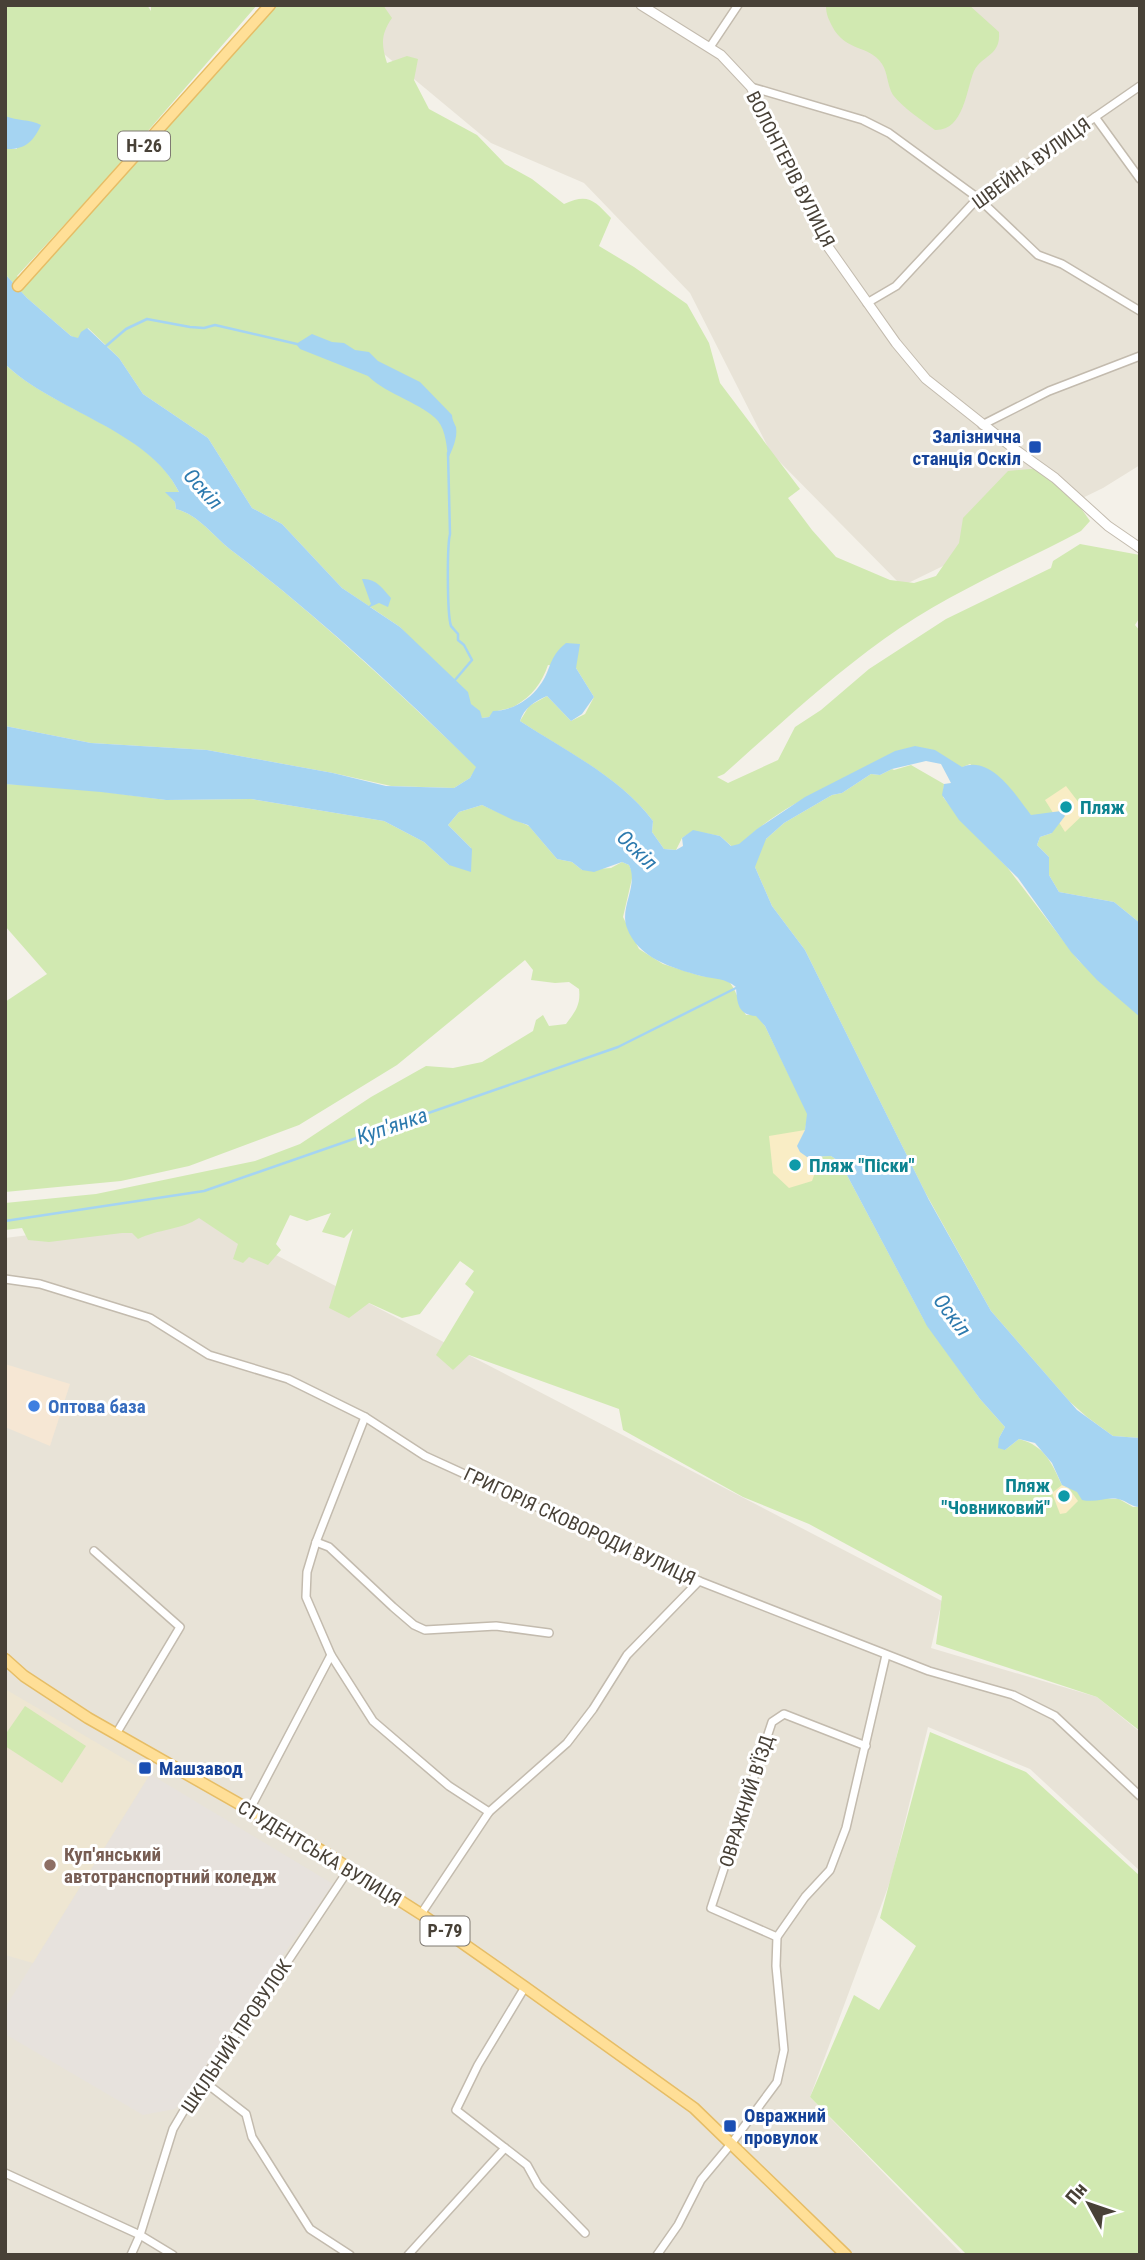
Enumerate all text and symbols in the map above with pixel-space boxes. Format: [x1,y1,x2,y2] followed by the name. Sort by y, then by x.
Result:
[741,87,840,251] street label: ВОЛОНТЕРІВ ВУЛИЦЯ
[968,113,1095,214] street label: ШВЕЙНА ВУЛИЦЯ
[118,132,170,160] road number: Н-26
[912,425,1021,470] place label: Залізнична станція Оскіл
[1027,439,1043,455] marker: Залізнична станція Оскіл
[179,464,227,514] water label: Оскіл
[1080,796,1125,819] place label: Пляж
[1058,799,1074,815] marker: Пляж
[612,825,662,875] water label: Оскіл
[354,1103,430,1149] water label: Куп'янка
[809,1154,915,1177] place label: Пляж "Піски"
[787,1157,803,1173] marker: Пляж "Піски"
[928,1289,976,1341] water label: Оскіл
[48,1395,146,1418] place label: Оптова база
[26,1398,42,1414] marker: Оптова база
[460,1463,699,1590] street label: ГРИГОРІЯ СКОВОРОДИ ВУЛИЦЯ
[941,1474,1050,1519] place label: Пляж "Човниковий"
[1056,1488,1072,1504] marker: Пляж "Човниковий"
[714,1732,779,1870] street label: ОВРАЖНИЙ В'ЇЗД
[159,1757,243,1780] place label: Машзавод
[137,1760,153,1776] marker: Машзавод
[234,1795,406,1911] street label: СТУДЕНТСЬКА ВУЛИЦЯ
[64,1843,276,1888] place label: Куп'янський автотранспортний коледж
[42,1857,58,1873] marker: Куп'янський автотранспортний коледж
[420,1916,470,1945] road number: Р-79
[176,1955,297,2118] street label: ШКІЛЬНИЙ ПРОВУЛОК
[744,2104,826,2149] place label: Овражний провулок
[722,2118,738,2134] marker: Овражний провулок
[1054,2169,1124,2239] north arrow
[1061,2178,1092,2209] text: Пн

